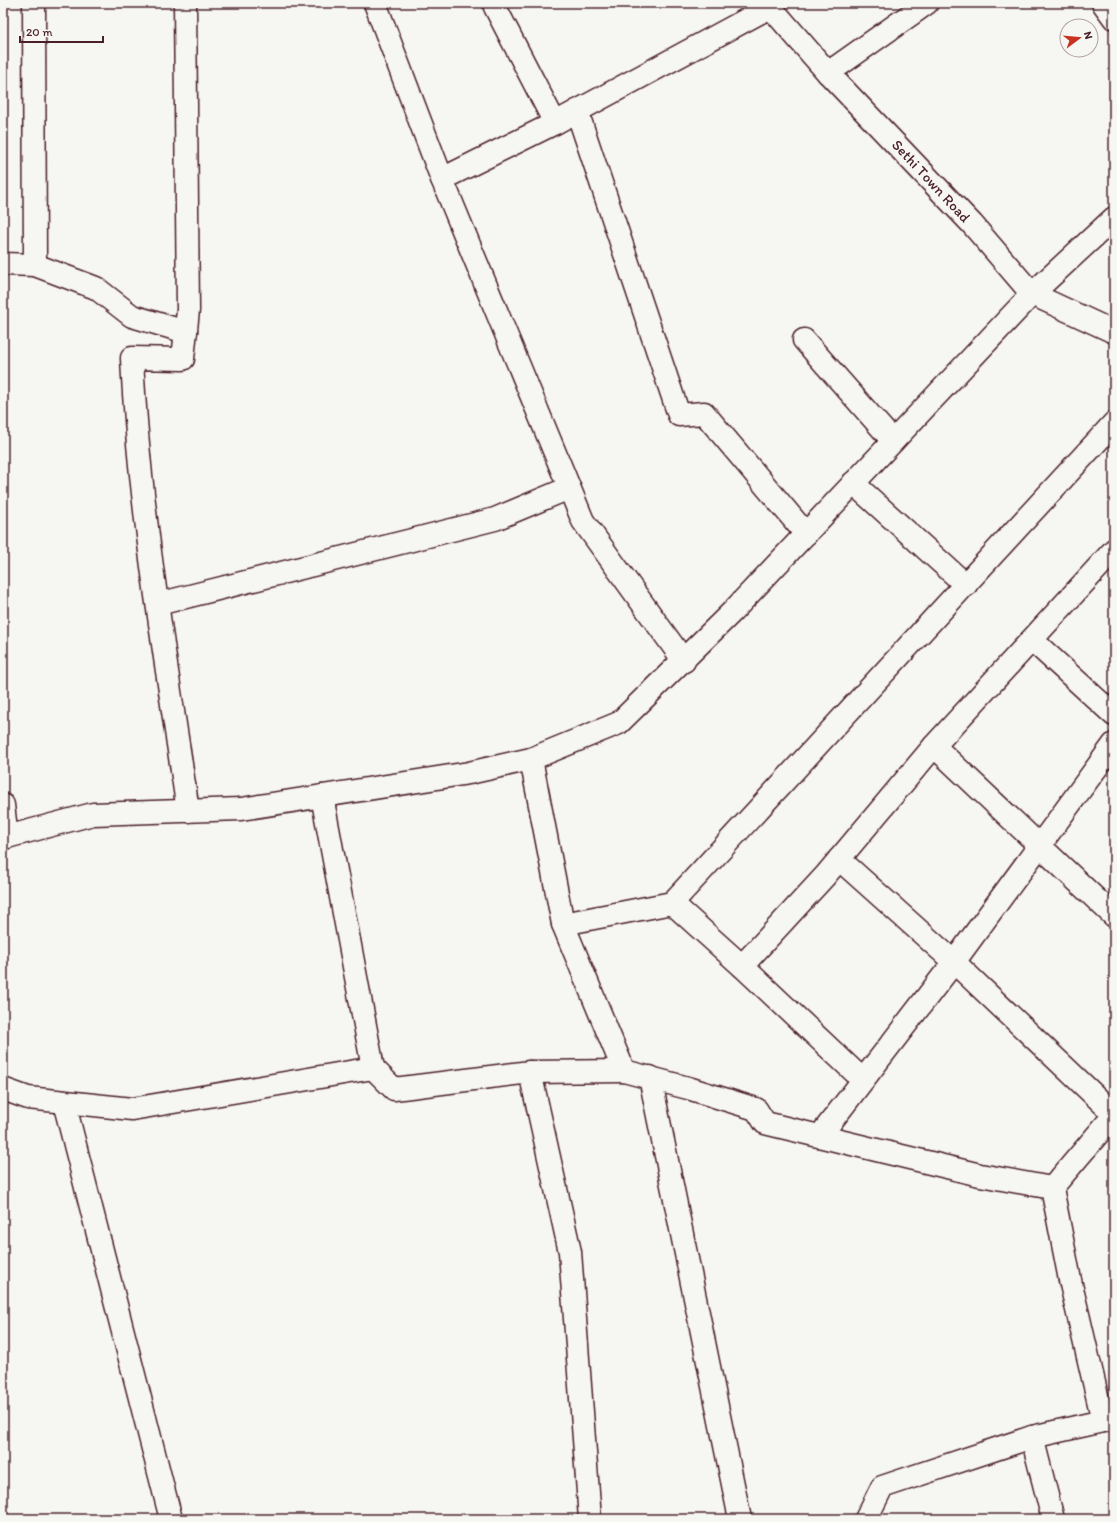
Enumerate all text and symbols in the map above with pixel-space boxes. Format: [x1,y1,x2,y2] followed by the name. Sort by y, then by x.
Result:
[20,18,103,44] scale bar
[1059,18,1099,58] north arrow
[26,25,53,39] text: 20 m
[1081,30,1095,41] text: N
[888,136,974,226] street label: Sethi Town Road

